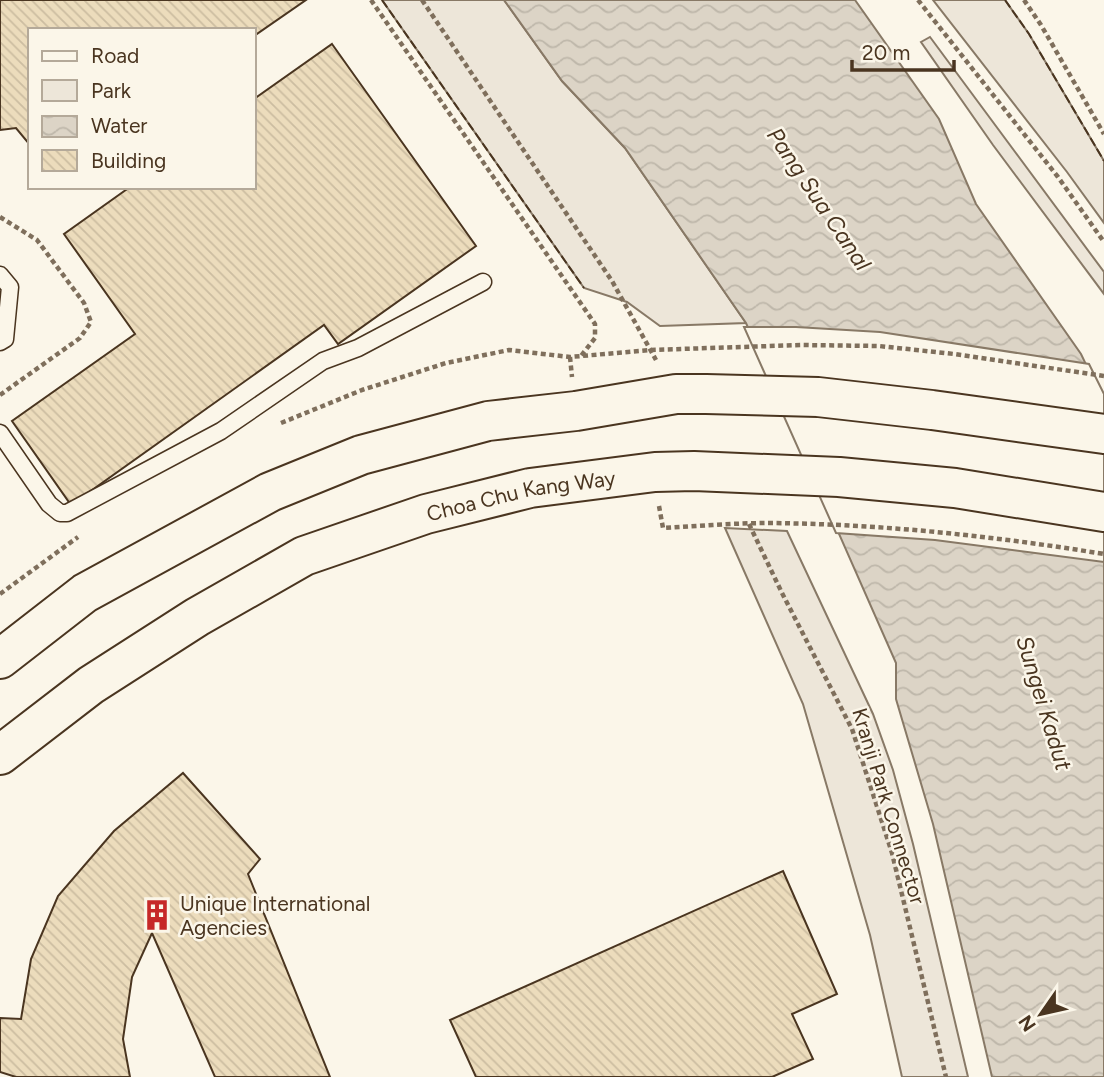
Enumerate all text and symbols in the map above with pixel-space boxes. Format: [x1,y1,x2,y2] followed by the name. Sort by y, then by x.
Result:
[28,28,256,189] legend
[852,28,954,72] scale bar
[862,40,910,65] text: 20 m
[91,43,139,68] text: Road
[91,78,132,103] text: Park
[91,113,147,138] text: Water
[761,122,878,276] water label: Pang Sua Canal
[91,148,166,173] text: Building
[424,465,617,526] street label: Choa Chu Kang Way
[1010,632,1078,774] water label: Sungei Kadut
[847,705,931,907] street label: Kranji Park Connector
[180,891,370,940] place label: Unique International Agencies
[140,898,174,932] building icon: Unique International Agencies
[1006,979,1076,1049] north arrow
[1014,1011,1041,1036] text: N

